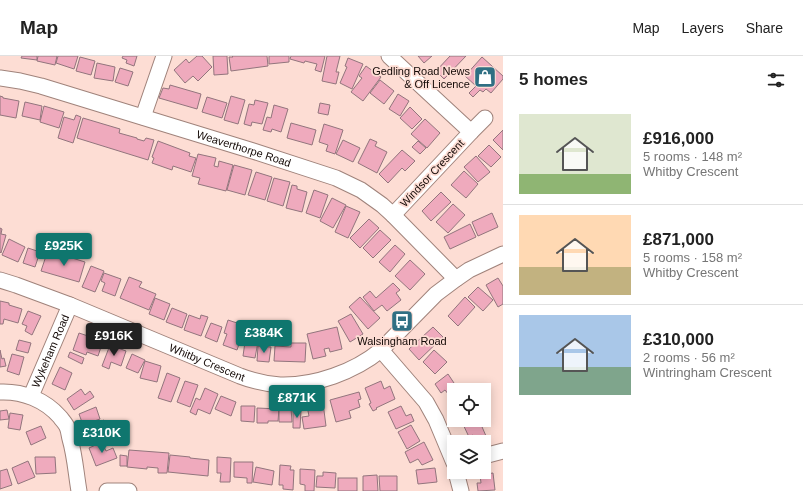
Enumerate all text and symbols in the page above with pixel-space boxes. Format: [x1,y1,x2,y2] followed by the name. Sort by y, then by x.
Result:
[20,17,58,38] text: Map
[632,20,660,36] text: Map
[682,20,724,36] text: Layers
[746,20,783,36] text: Share
[472,64,498,90] shop icon: Gedling Road News & Off Licence
[372,65,470,90] place label: Gedling Road News & Off Licence
[765,69,787,91] icon: filters
[519,70,588,89] text: 5 homes
[195,128,293,169] street label: Weaverthorpe Road
[643,129,714,148] text: £916,000
[551,130,599,178] icon: home
[398,137,466,209] street label: Windsor Crescent
[643,149,742,164] text: 5 rooms · 148 m²
[643,164,738,179] text: Whitby Crescent
[643,230,714,249] text: £871,000
[551,231,599,279] icon: home
[36,233,92,267] pin: £925K
[45,238,83,253] text: £925K
[643,250,742,265] text: 5 rooms · 158 m²
[643,265,738,280] text: Whitby Crescent
[389,308,415,334] bus stop icon: Walsingham Road
[29,313,71,389] street label: Wykeham Road
[236,320,292,354] pin: £384K
[86,323,142,357] pin: £916K
[245,325,283,340] text: £384K
[95,328,133,343] text: £916K
[643,330,714,349] text: £310,000
[551,331,599,379] icon: home
[357,335,447,347] place label: Walsingham Road
[168,341,247,383] street label: Whitby Crescent
[643,350,735,365] text: 2 rooms · 56 m²
[643,365,772,380] text: Wintringham Crescent
[447,383,491,479] map controls
[447,383,491,427] button: locate
[269,385,325,419] pin: £871K
[278,390,316,405] text: £871K
[74,420,130,454] pin: £310K
[83,425,121,440] text: £310K
[447,435,491,479] button: layers

